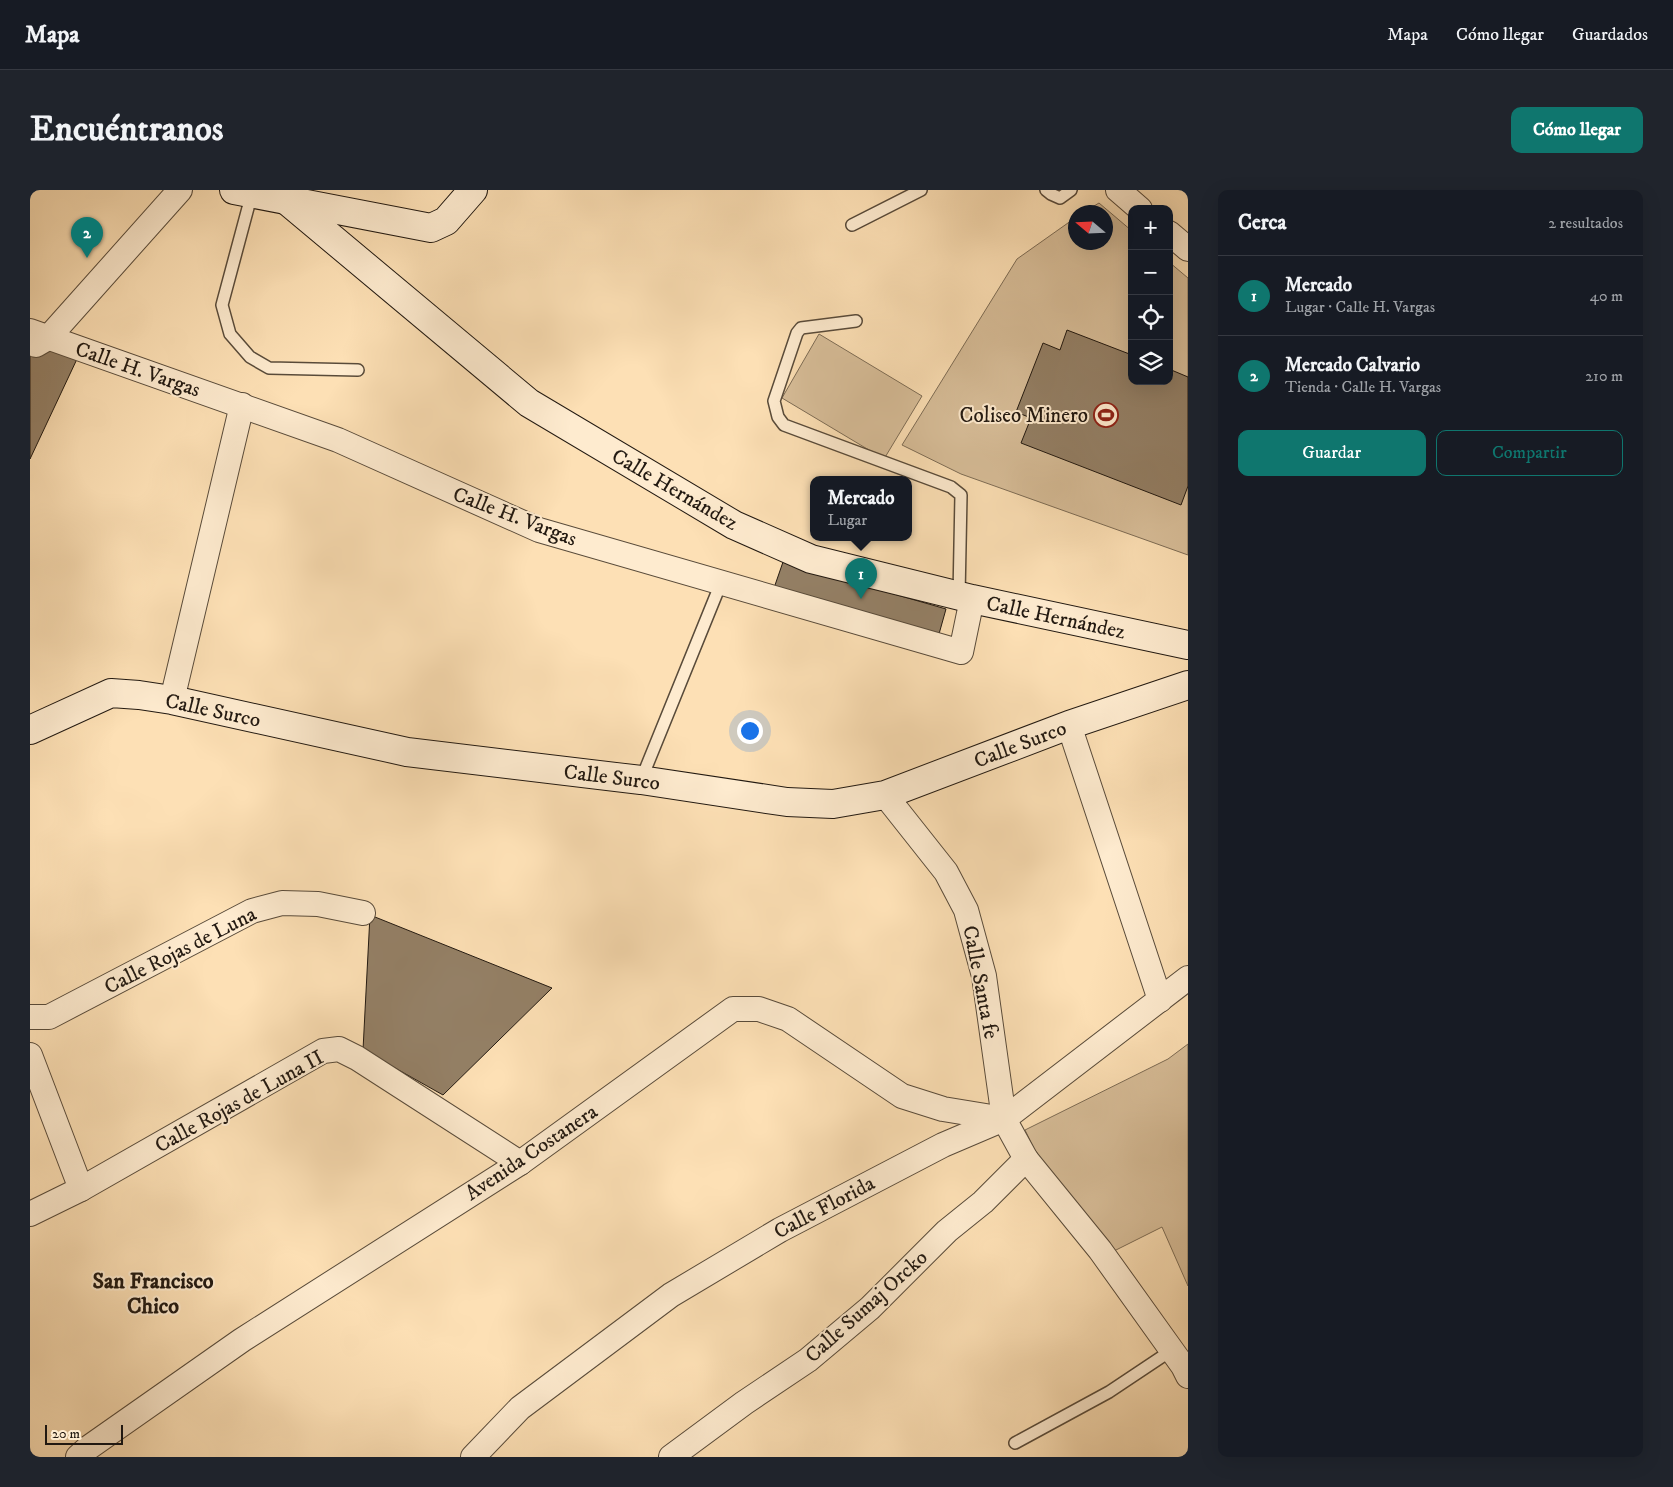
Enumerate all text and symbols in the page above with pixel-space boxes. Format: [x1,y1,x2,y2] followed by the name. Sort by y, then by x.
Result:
[25,20,79,50] text: Mapa
[1387,24,1428,46] text: Mapa
[1456,24,1544,46] text: Cómo llegar
[1572,24,1648,46] text: Guardados
[1511,107,1643,153] button: Cómo llegar
[30,108,224,152] text: Encuéntranos
[1068,205,1113,250] north arrow
[1128,205,1173,385] map controls
[1128,205,1173,250] button: +
[1238,210,1286,236] text: Cerca
[1548,213,1623,233] text: 2 resultados
[71,217,103,258] pin: 2
[1128,250,1173,295] button: −
[1285,274,1352,297] text: Mercado
[1251,286,1257,306] text: 1
[1590,286,1623,306] text: 40 m
[1128,295,1173,340] button: locate
[1285,297,1435,317] text: Lugar · Calle H. Vargas
[72,336,204,404] street label: Calle H. Vargas
[1128,340,1173,385] button: layers
[1285,354,1420,377] text: Mercado Calvario
[1250,366,1258,386] text: 2
[1585,366,1623,386] text: 210 m
[1285,377,1441,397] text: Tienda · Calle H. Vargas
[1093,402,1119,428] sports icon: Coliseo Minero
[960,403,1088,429] place label: Coliseo Minero
[1238,430,1426,476] button: Guardar
[1436,430,1623,476] button: Compartir
[607,443,742,537] street label: Calle Hernández
[810,476,912,541] popup
[449,481,580,552] street label: Calle H. Vargas
[828,487,894,510] text: Mercado
[828,510,867,530] text: Lugar
[845,558,877,599] pin: 1
[984,591,1128,645] street label: Calle Hernández
[163,688,263,734] street label: Calle Surco
[971,715,1070,774] street label: Calle Surco
[737,718,763,744] your location
[562,759,661,797] street label: Calle Surco
[100,901,261,1000] street label: Calle Rojas de Luna
[956,923,1004,1041] street label: Calle Santa fe
[151,1045,328,1159] street label: Calle Rojas de Luna II
[460,1099,603,1207] street label: Avenida Costanera
[770,1170,879,1245] street label: Calle Florida
[800,1245,933,1369] street label: Calle Sumaj Orcko
[92,1268,214,1320] district label: San Francisco Chico
[45,1422,122,1445] scale bar
[52,1425,80,1443] text: 20 m

